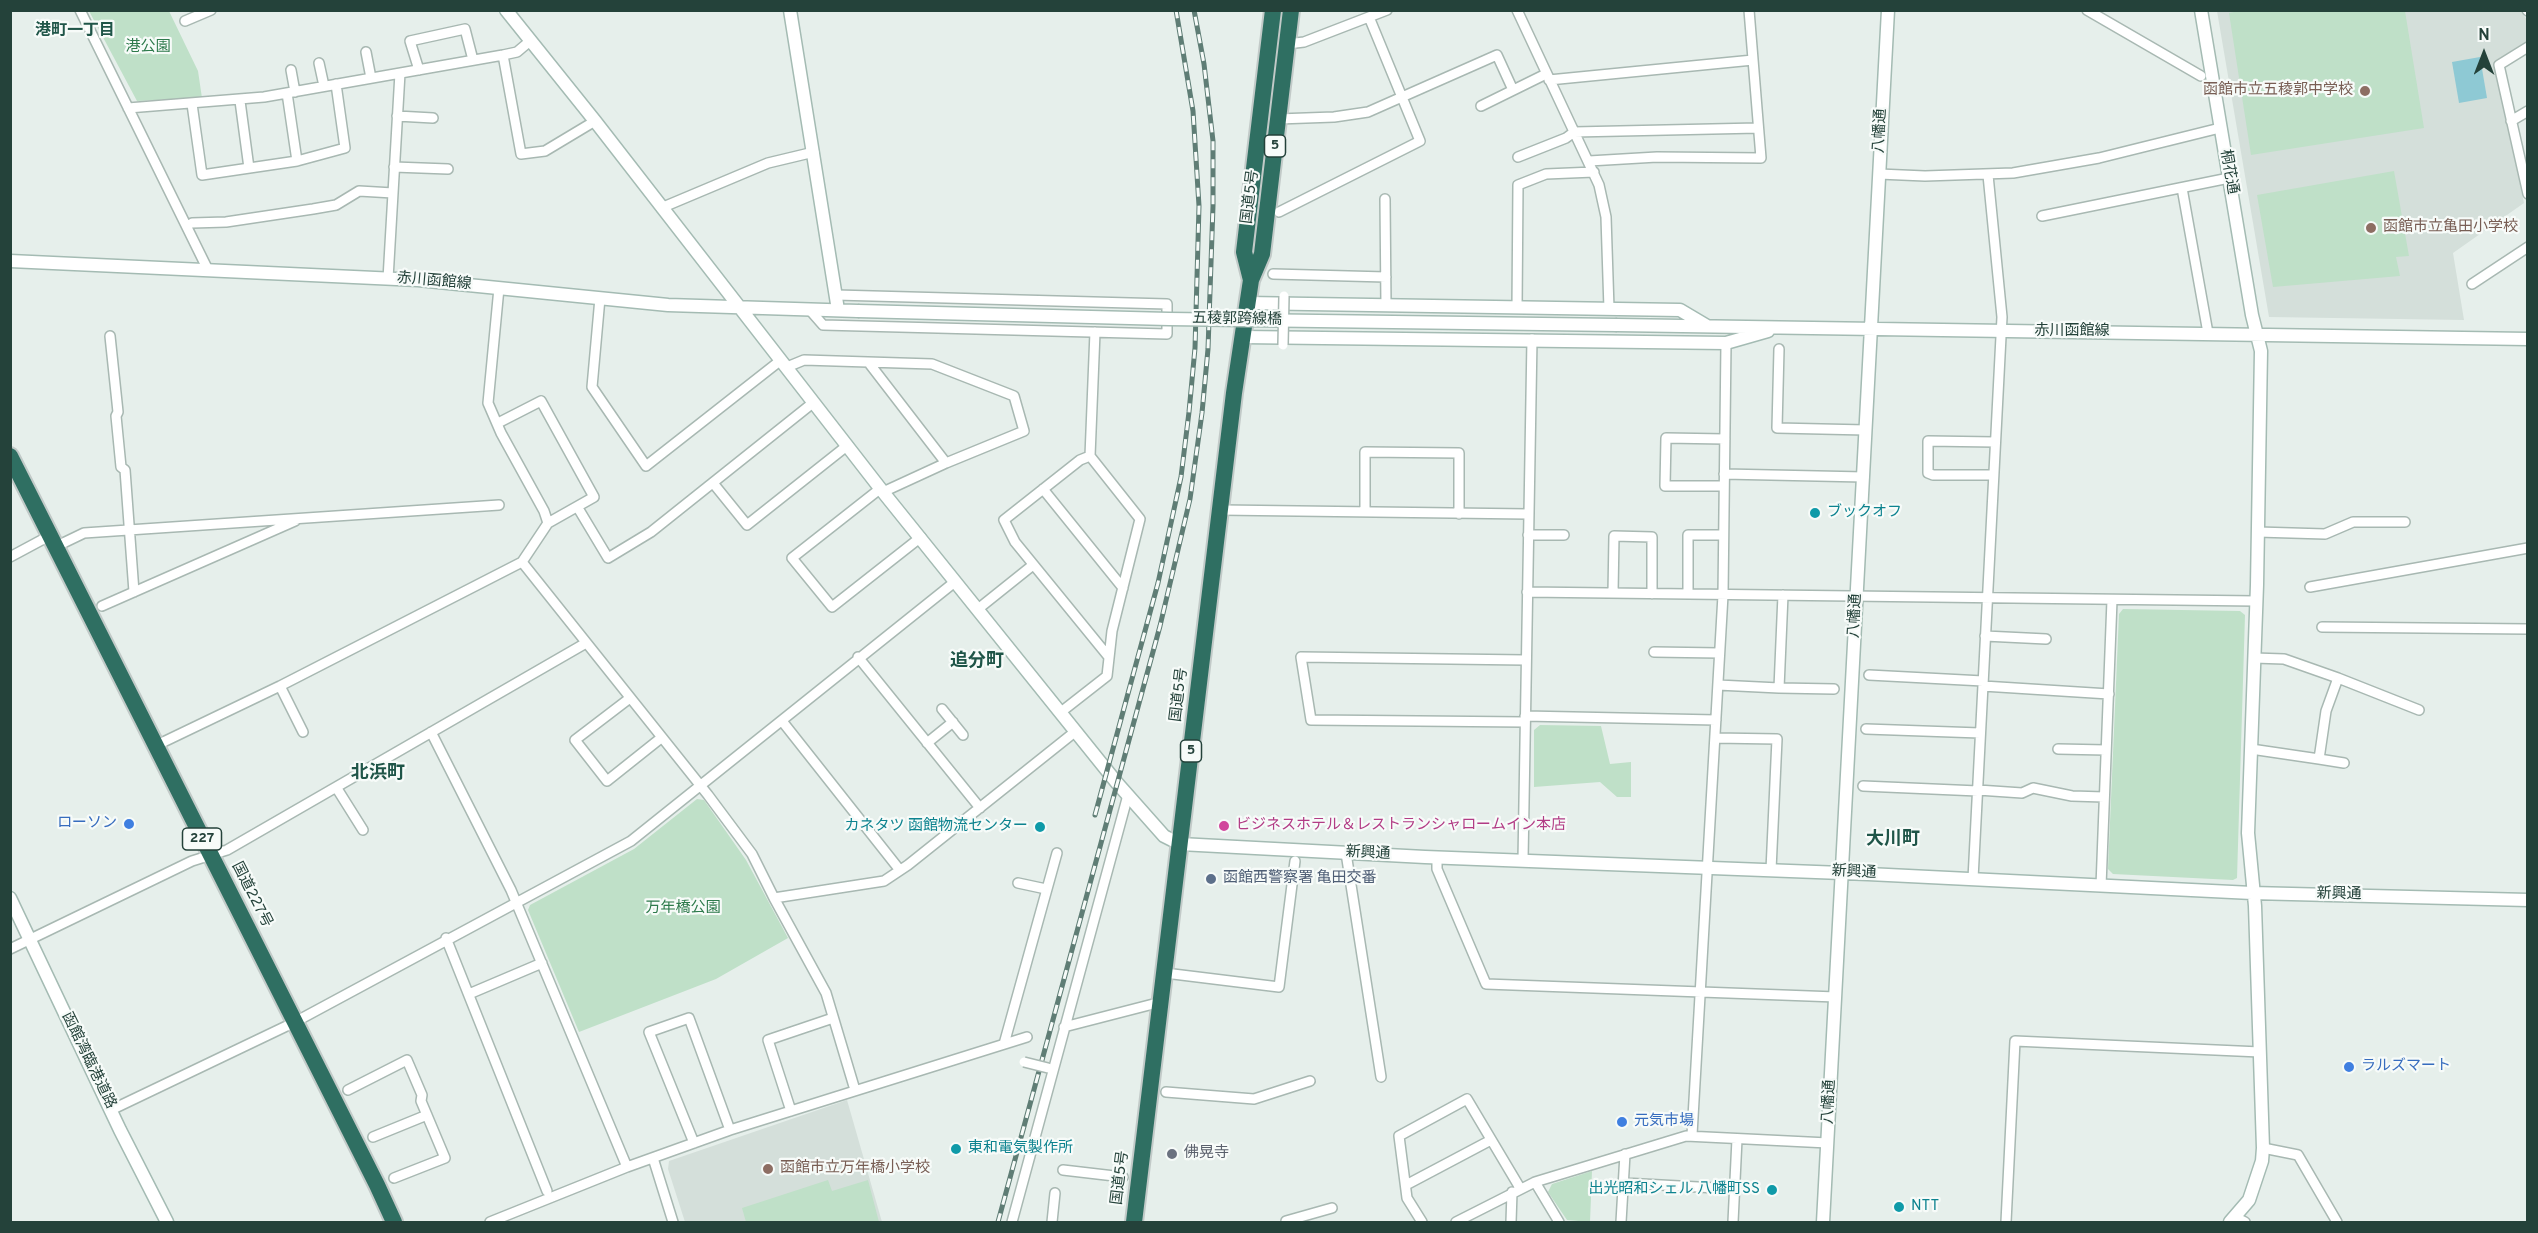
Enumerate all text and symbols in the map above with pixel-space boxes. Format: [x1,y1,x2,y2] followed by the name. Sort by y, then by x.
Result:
[35,22,115,42] district label: 港町一丁目
[2454,24,2514,84] north arrow
[2478,26,2490,46] text: N
[126,39,170,57] park label: 港公園
[2203,82,2353,100] place label: 函館市立五稜郭中学校
[2358,84,2372,98] marker: 函館市立五稜郭中学校
[1871,108,1891,154] street label: 八幡通
[1264,135,1286,157] road number: 5
[2215,148,2241,196] street label: 桐花通
[1239,169,1263,225] street label: 国道5号
[2383,219,2518,237] place label: 函館市立亀田小学校
[2364,221,2378,235] marker: 函館市立亀田小学校
[396,270,472,294] street label: 赤川函館線
[1192,310,1282,330] street label: 五稜郭跨線橋
[2035,323,2109,341] street label: 赤川函館線
[1827,504,1902,522] place label: ブックオフ
[1808,506,1822,520] marker: ブックオフ
[1846,593,1866,639] street label: 八幡通
[950,651,1004,673] district label: 追分町
[1168,667,1192,723] street label: 国道5号
[1180,740,1202,762] road number: 5
[351,763,405,785] district label: 北浜町
[57,815,117,833] place label: ローソン
[122,817,136,831] marker: ローソン
[1236,817,1566,835] place label: ビジネスホテル＆レストランシャロームイン本店
[844,818,1028,836] place label: カネタツ 函館物流センター
[1217,819,1231,833] marker: ビジネスホテル＆レストランシャロームイン本店
[1033,820,1047,834] marker: カネタツ 函館物流センター
[182,828,222,850] road number: 227
[1866,829,1920,851] district label: 大川町
[1345,844,1391,864] street label: 新興通
[227,859,275,931] street label: 国道227号
[1831,863,1877,883] street label: 新興通
[1223,870,1377,888] place label: 函館西警察署 亀田交番
[1204,872,1218,886] marker: 函館西警察署 亀田交番
[2316,886,2362,904] street label: 新興通
[646,900,720,918] park label: 万年橋公園
[57,1010,119,1112] street label: 函館湾臨港道路
[2361,1058,2451,1076] place label: ラルズマート
[2342,1060,2356,1074] marker: ラルズマート
[1820,1079,1840,1125] street label: 八幡通
[1634,1113,1694,1131] place label: 元気市場
[1615,1115,1629,1129] marker: 元気市場
[968,1140,1073,1158] place label: 東和電気製作所
[949,1142,963,1156] marker: 東和電気製作所
[1184,1145,1229,1163] place label: 佛晃寺
[1165,1147,1179,1161] marker: 佛晃寺
[1109,1150,1133,1206] street label: 国道5号
[780,1160,930,1178] place label: 函館市立万年橋小学校
[761,1162,775,1176] marker: 函館市立万年橋小学校
[1589,1181,1760,1199] place label: 出光昭和シェル 八幡町SS
[1765,1183,1779,1197] marker: 出光昭和シェル 八幡町SS
[1911,1198,1939,1216] place label: NTT
[1892,1200,1906,1214] marker: NTT

